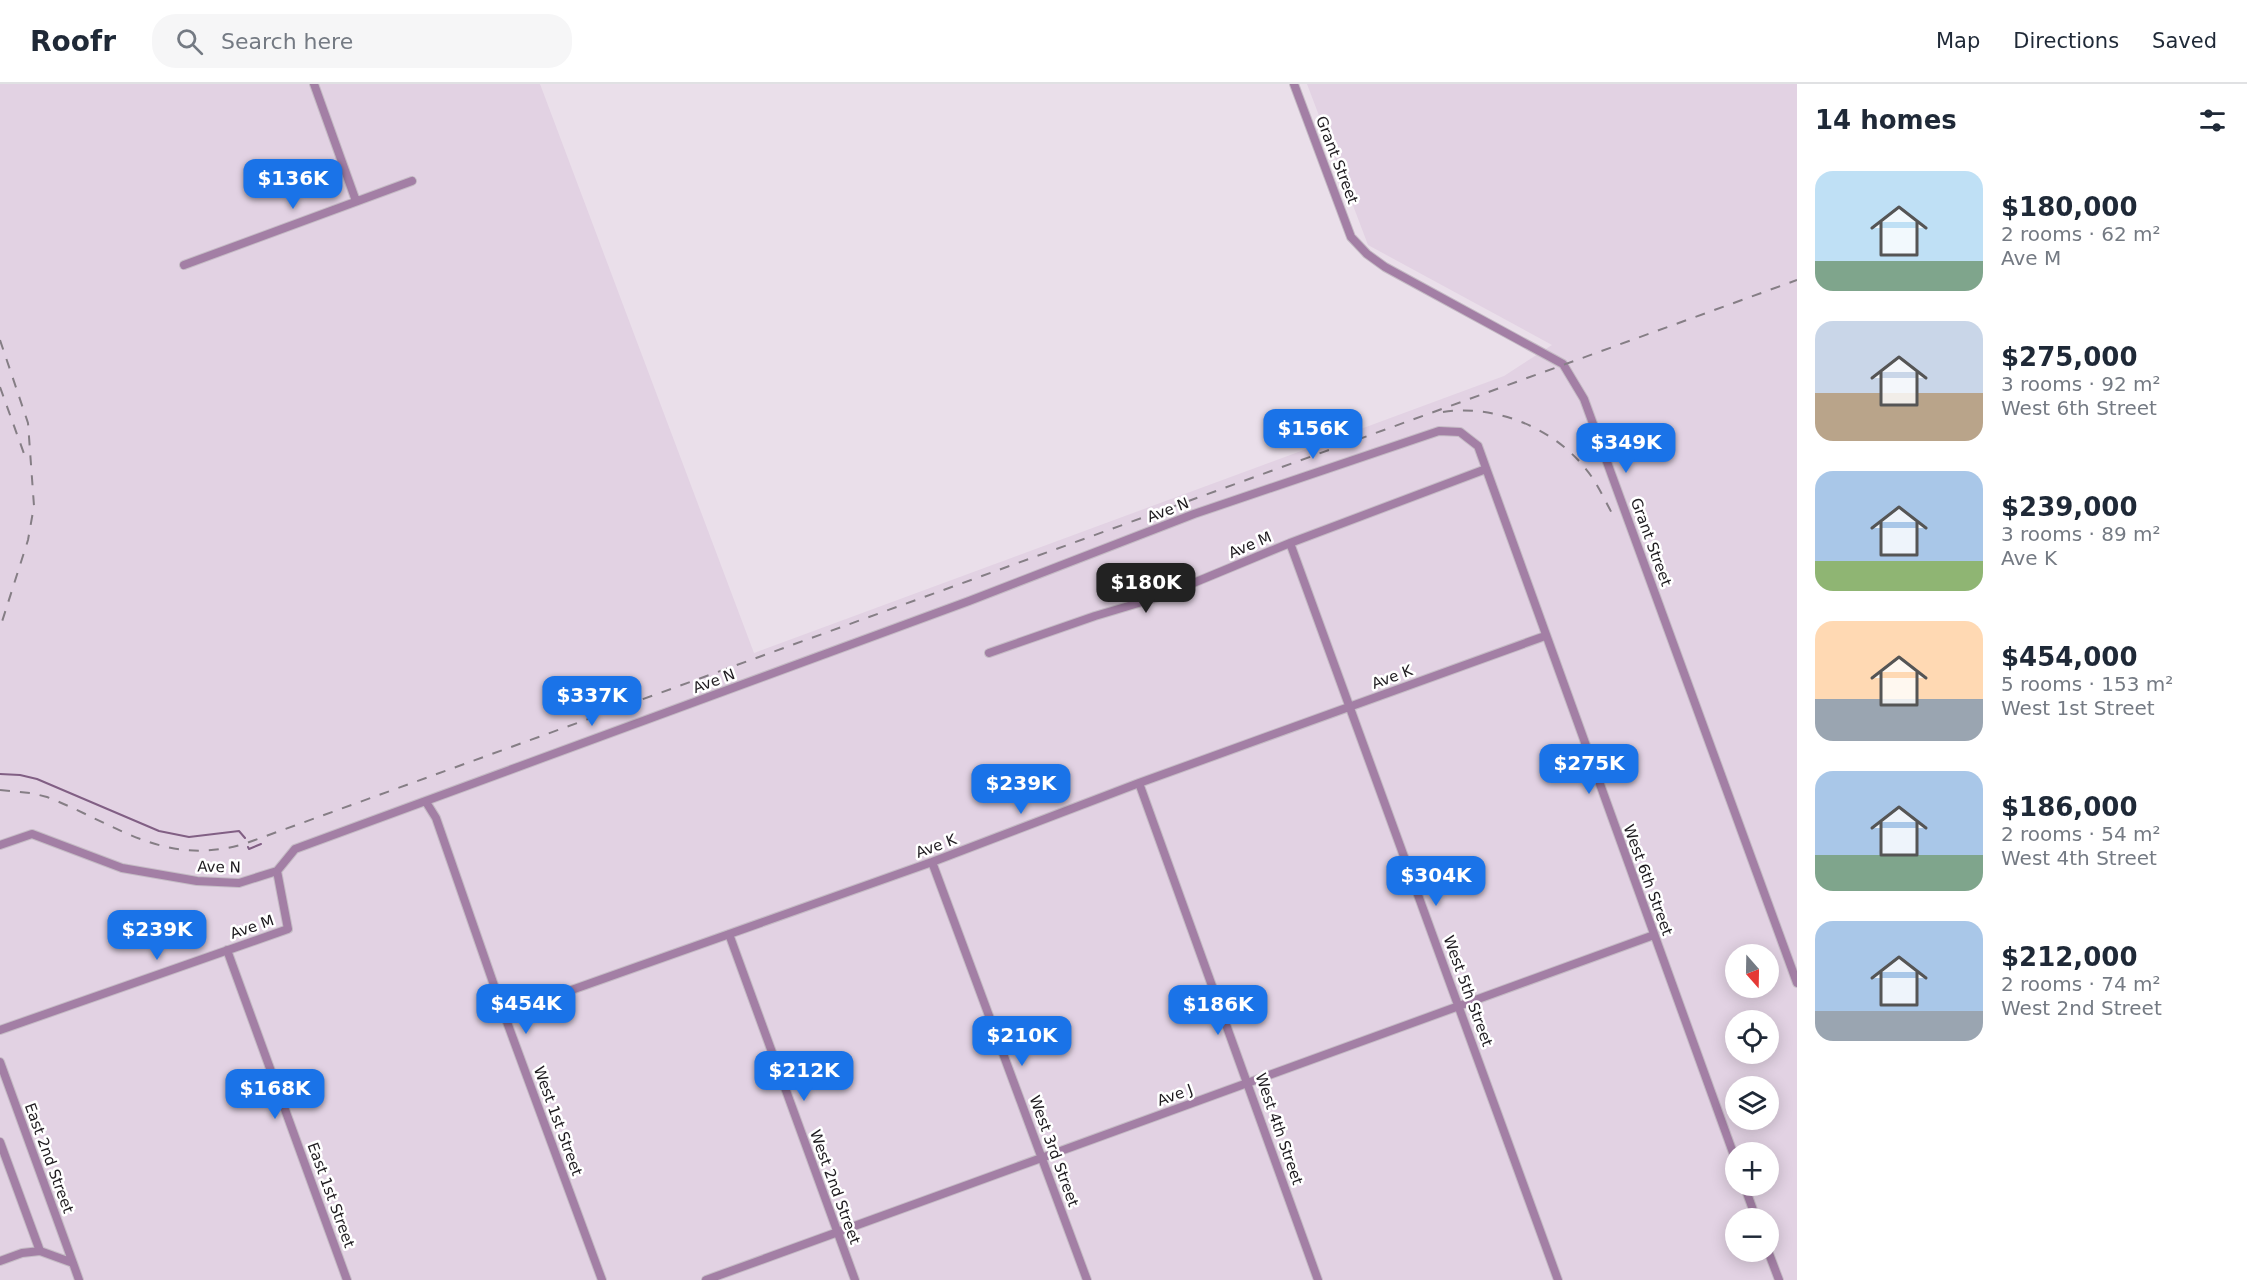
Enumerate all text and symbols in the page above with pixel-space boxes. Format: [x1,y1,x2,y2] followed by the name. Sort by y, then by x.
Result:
[152,14,572,68] search box
[30,25,116,58] text: Roofr
[173,25,206,58] icon: search
[221,29,353,54] text: Search here
[1936,29,1980,53] text: Map
[2013,29,2119,53] text: Directions
[2152,29,2217,53] text: Saved
[2196,104,2229,137] icon: filters
[1815,105,1957,135] text: 14 homes
[1312,113,1362,207] street label: Grant Street
[251,159,335,210] pin: $136K
[257,166,329,190] text: $136K
[2001,192,2138,222] text: $180,000
[1863,195,1935,267] icon: home
[2001,222,2161,246] text: 2 rooms · 62 m²
[2001,246,2061,270] text: Ave M
[2001,342,2138,372] text: $275,000
[1863,345,1935,417] icon: home
[2001,372,2161,396] text: 3 rooms · 92 m²
[2001,396,2157,420] text: West 6th Street
[1271,409,1355,460] pin: $156K
[1277,416,1349,440] text: $156K
[1584,423,1668,474] pin: $349K
[1590,430,1662,454] text: $349K
[2001,492,2138,522] text: $239,000
[1144,494,1192,526] street label: Ave N
[1627,495,1675,589] street label: Grant Street
[1863,495,1935,567] icon: home
[2001,522,2161,546] text: 3 rooms · 89 m²
[1226,528,1274,562] street label: Ave M
[2001,546,2057,570] text: Ave K
[1104,563,1188,614] pin: $180K
[1110,570,1182,594] text: $180K
[2001,642,2138,672] text: $454,000
[1863,645,1935,717] icon: home
[1369,661,1416,693] street label: Ave K
[690,665,738,697] street label: Ave N
[2001,672,2173,696] text: 5 rooms · 153 m²
[550,676,634,727] pin: $337K
[556,683,628,707] text: $337K
[2001,696,2155,720] text: West 1st Street
[1547,744,1631,795] pin: $275K
[1553,751,1625,775] text: $275K
[979,764,1063,815] pin: $239K
[985,771,1057,795] text: $239K
[2001,792,2138,822] text: $186,000
[1863,795,1935,867] icon: home
[1620,822,1676,938] street label: West 6th Street
[2001,822,2161,846] text: 2 rooms · 54 m²
[913,830,960,862] street label: Ave K
[2001,846,2157,870] text: West 4th Street
[1394,856,1478,907] pin: $304K
[197,858,241,876] street label: Ave N
[1400,863,1472,887] text: $304K
[115,910,199,961] pin: $239K
[228,911,276,943] street label: Ave M
[121,917,193,941] text: $239K
[1440,933,1496,1049] street label: West 5th Street
[2001,942,2138,972] text: $212,000
[1725,944,1779,998] north arrow
[1725,944,1779,1262] map controls
[1863,945,1935,1017] icon: home
[2001,972,2161,996] text: 2 rooms · 74 m²
[484,984,568,1035] pin: $454K
[1176,985,1260,1036] pin: $186K
[490,991,562,1015] text: $454K
[1182,992,1254,1016] text: $186K
[2001,996,2162,1020] text: West 2nd Street
[1725,1010,1779,1064] button: locate
[980,1016,1064,1067] pin: $210K
[986,1023,1058,1047] text: $210K
[762,1051,846,1102] pin: $212K
[768,1058,840,1082] text: $212K
[530,1064,586,1178] street label: West 1st Street
[233,1069,317,1120] pin: $168K
[1251,1071,1307,1187] street label: West 4th Street
[239,1076,311,1100] text: $168K
[1725,1076,1779,1130] button: layers
[1155,1080,1195,1110] street label: Ave J
[1026,1093,1082,1209] street label: West 3rd Street
[21,1100,77,1216] street label: East 2nd Street
[806,1127,864,1247] street label: West 2nd Street
[304,1140,358,1250] street label: East 1st Street
[1725,1142,1779,1196] button: +
[1725,1208,1779,1262] button: −

